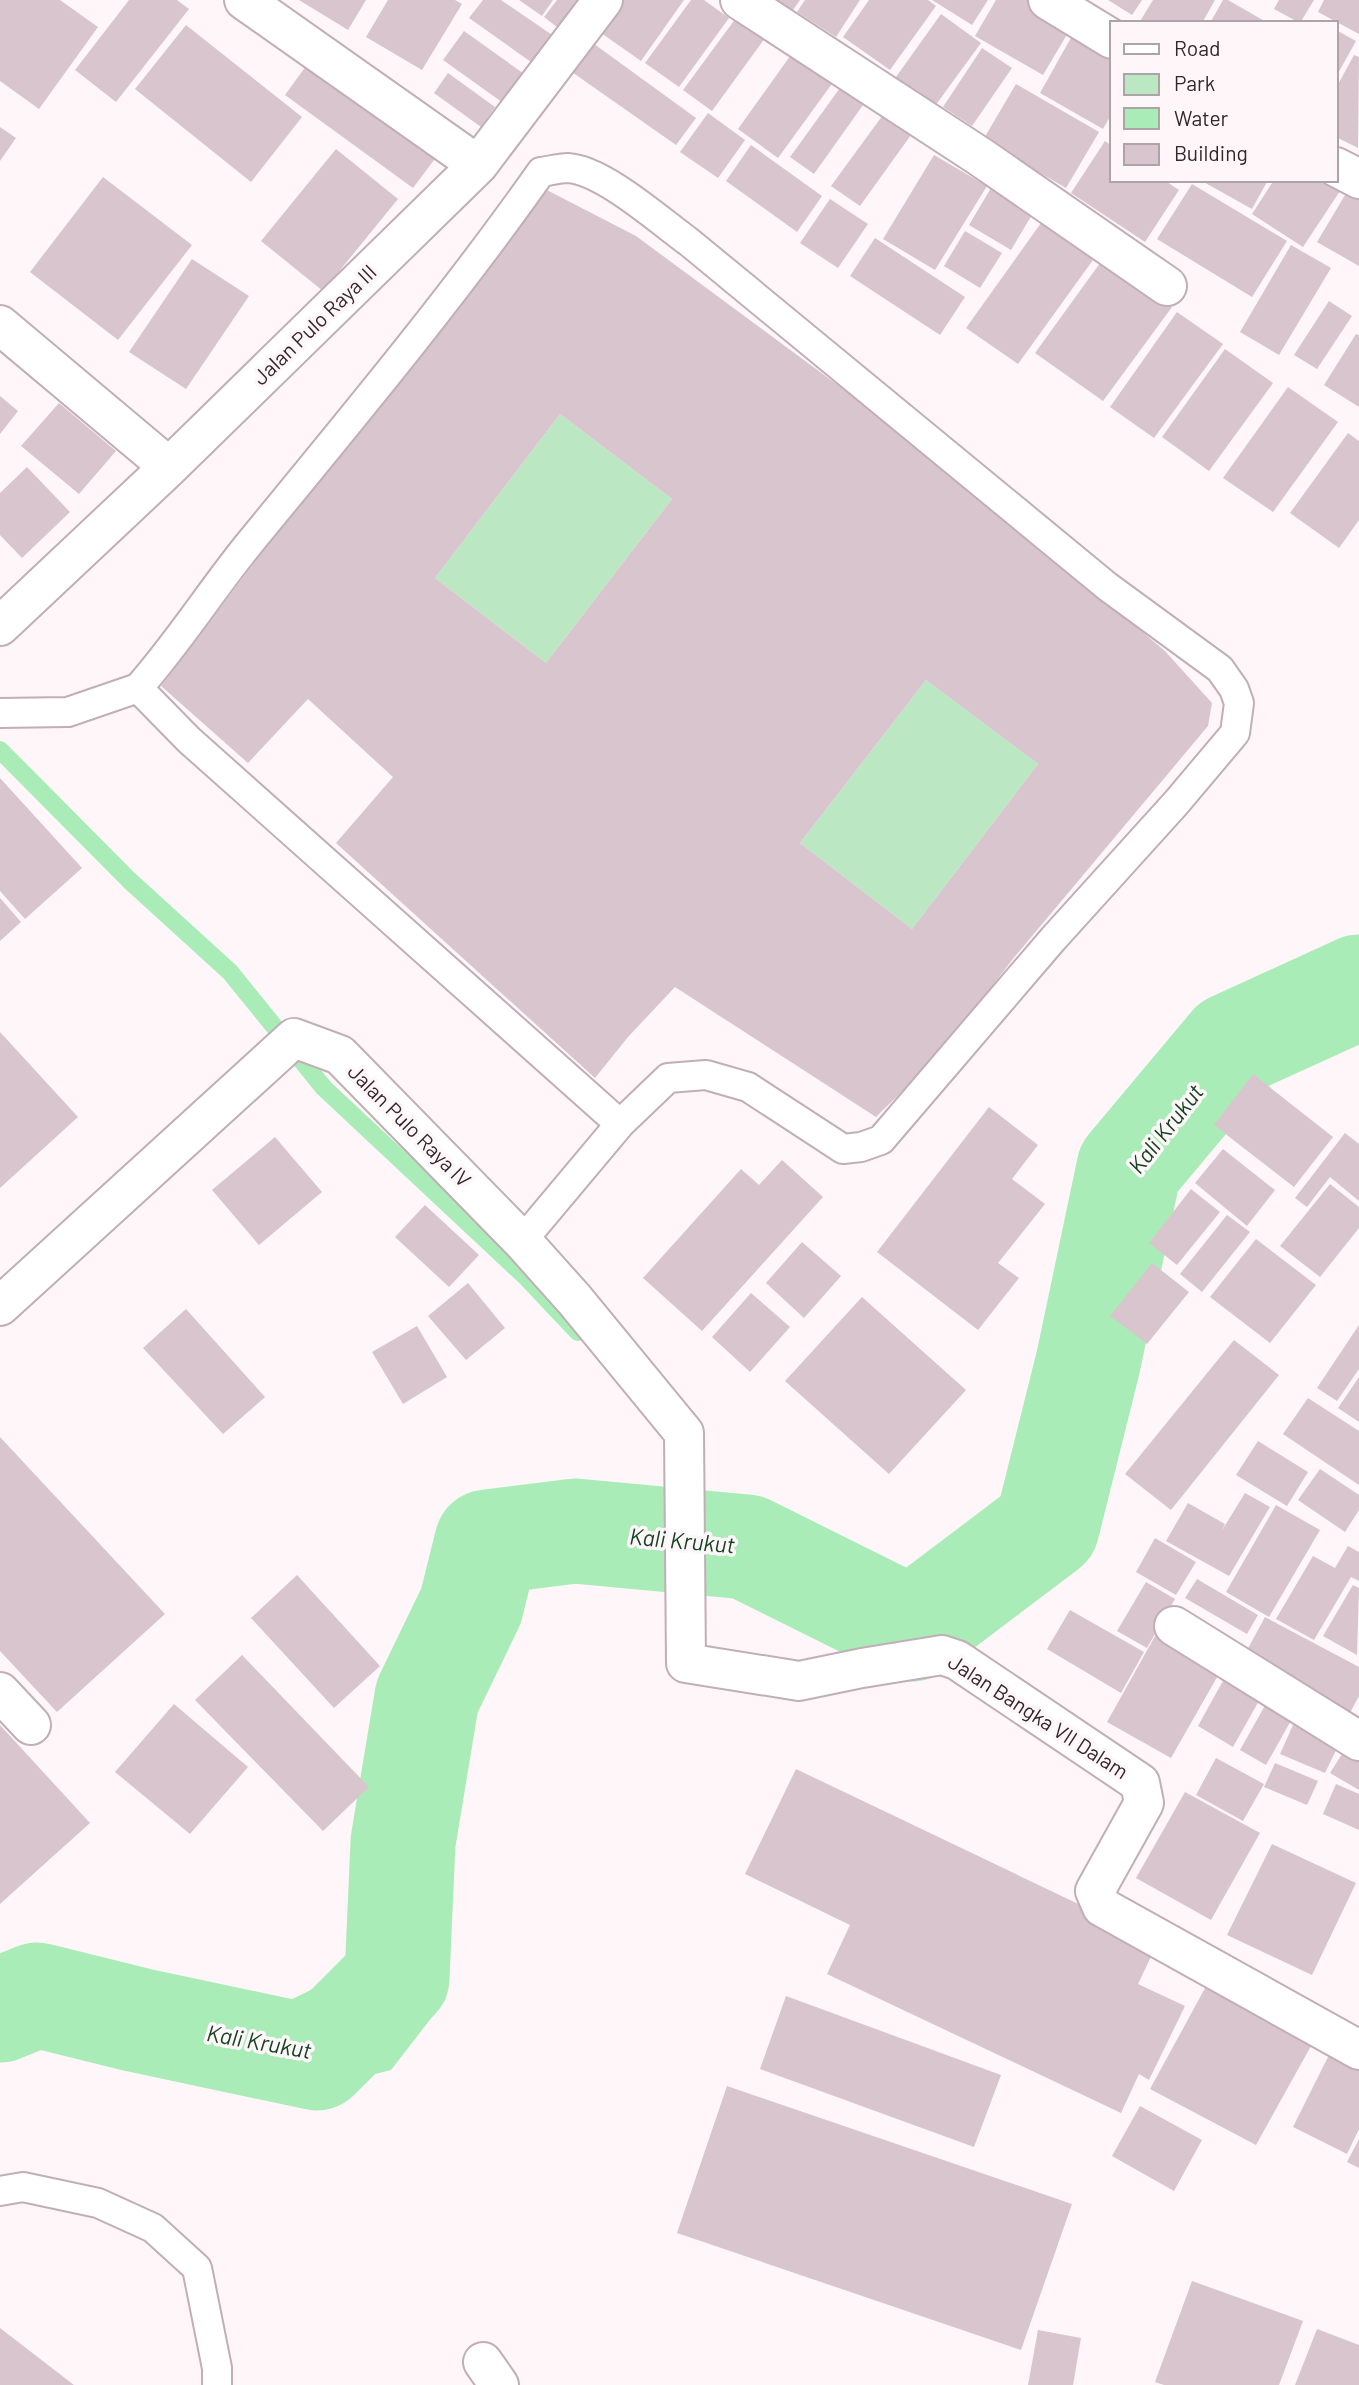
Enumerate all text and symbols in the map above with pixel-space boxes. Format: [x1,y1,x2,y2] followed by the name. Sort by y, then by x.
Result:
[1110,21,1338,182] legend
[1174,35,1220,60] text: Road
[1174,70,1215,95] text: Park
[1174,105,1229,130] text: Water
[1174,140,1248,165] text: Building
[247,259,381,389] street label: Jalan Pulo Raya III
[343,1058,477,1192] street label: Jalan Pulo Raya IV
[1122,1078,1209,1179] water label: Kali Krukut
[628,1521,736,1559] water label: Kali Krukut
[944,1648,1133,1783] street label: Jalan Bangka VII Dalam
[205,2018,314,2064] water label: Kali Krukut

